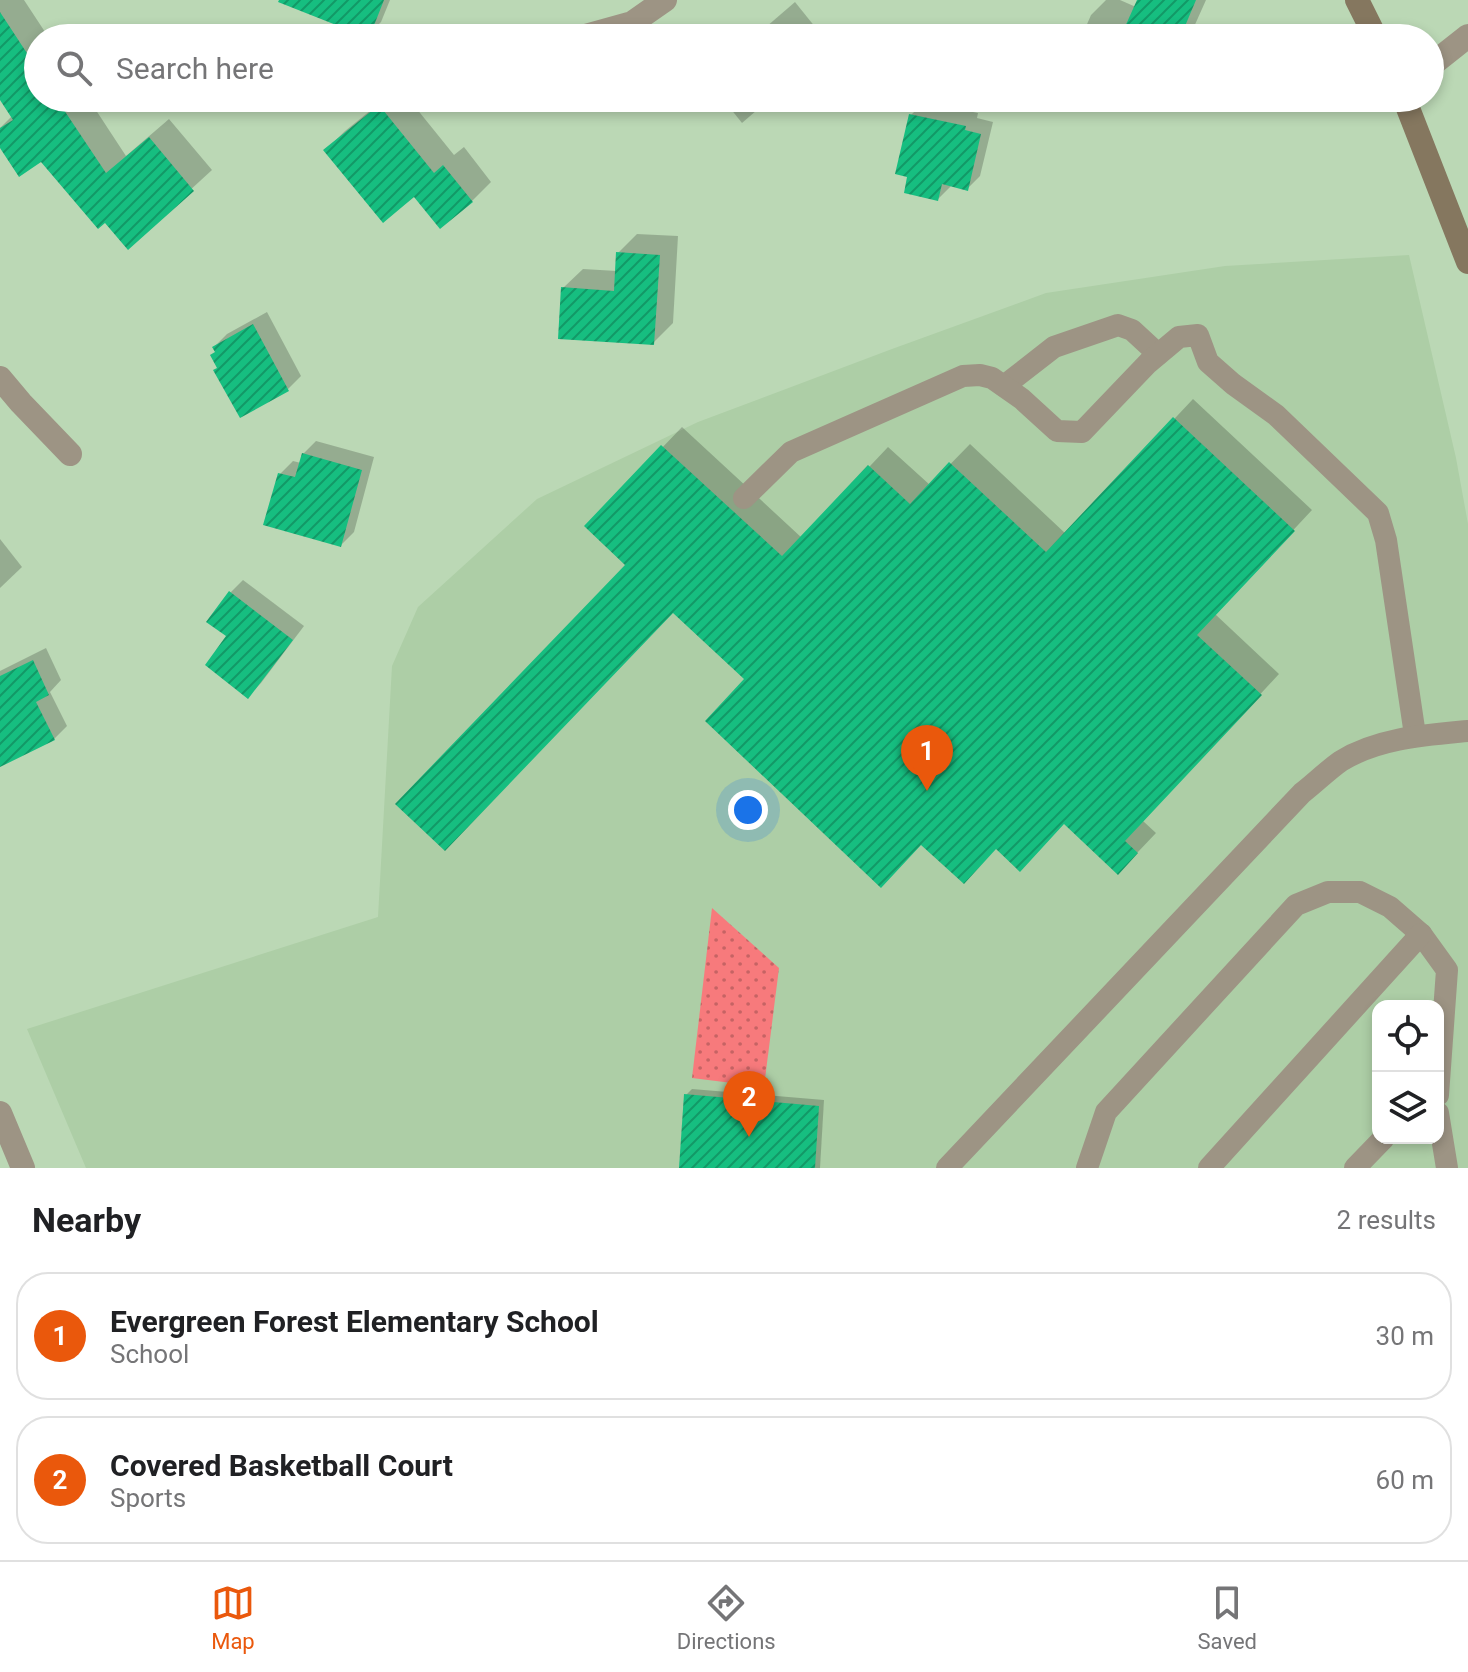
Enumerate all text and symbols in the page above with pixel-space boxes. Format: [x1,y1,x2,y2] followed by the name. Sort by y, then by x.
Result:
[24,24,1444,112] search box
[52,46,96,90] icon: search
[116,51,274,86] text: Search here
[901,725,953,791] pin: 1
[728,790,768,830] your location
[1372,1000,1444,1144] map controls
[1372,1000,1444,1072] button: locate
[723,1071,775,1137] pin: 2
[1372,1072,1444,1144] button: layers
[32,1200,141,1240] text: Nearby
[1337,1205,1436,1235] text: 2 results
[110,1304,599,1339] text: Evergreen Forest Elementary School
[53,1321,67,1351] text: 1
[1376,1321,1434,1351] text: 30 m
[110,1339,189,1369] text: School
[110,1448,453,1483] text: Covered Basketball Court
[53,1465,67,1495] text: 2
[1376,1465,1434,1495] text: 60 m
[110,1483,186,1513] text: Sports
[211,1581,255,1654] tab: Map
[677,1581,776,1654] tab: Directions
[1198,1581,1257,1654] tab: Saved

